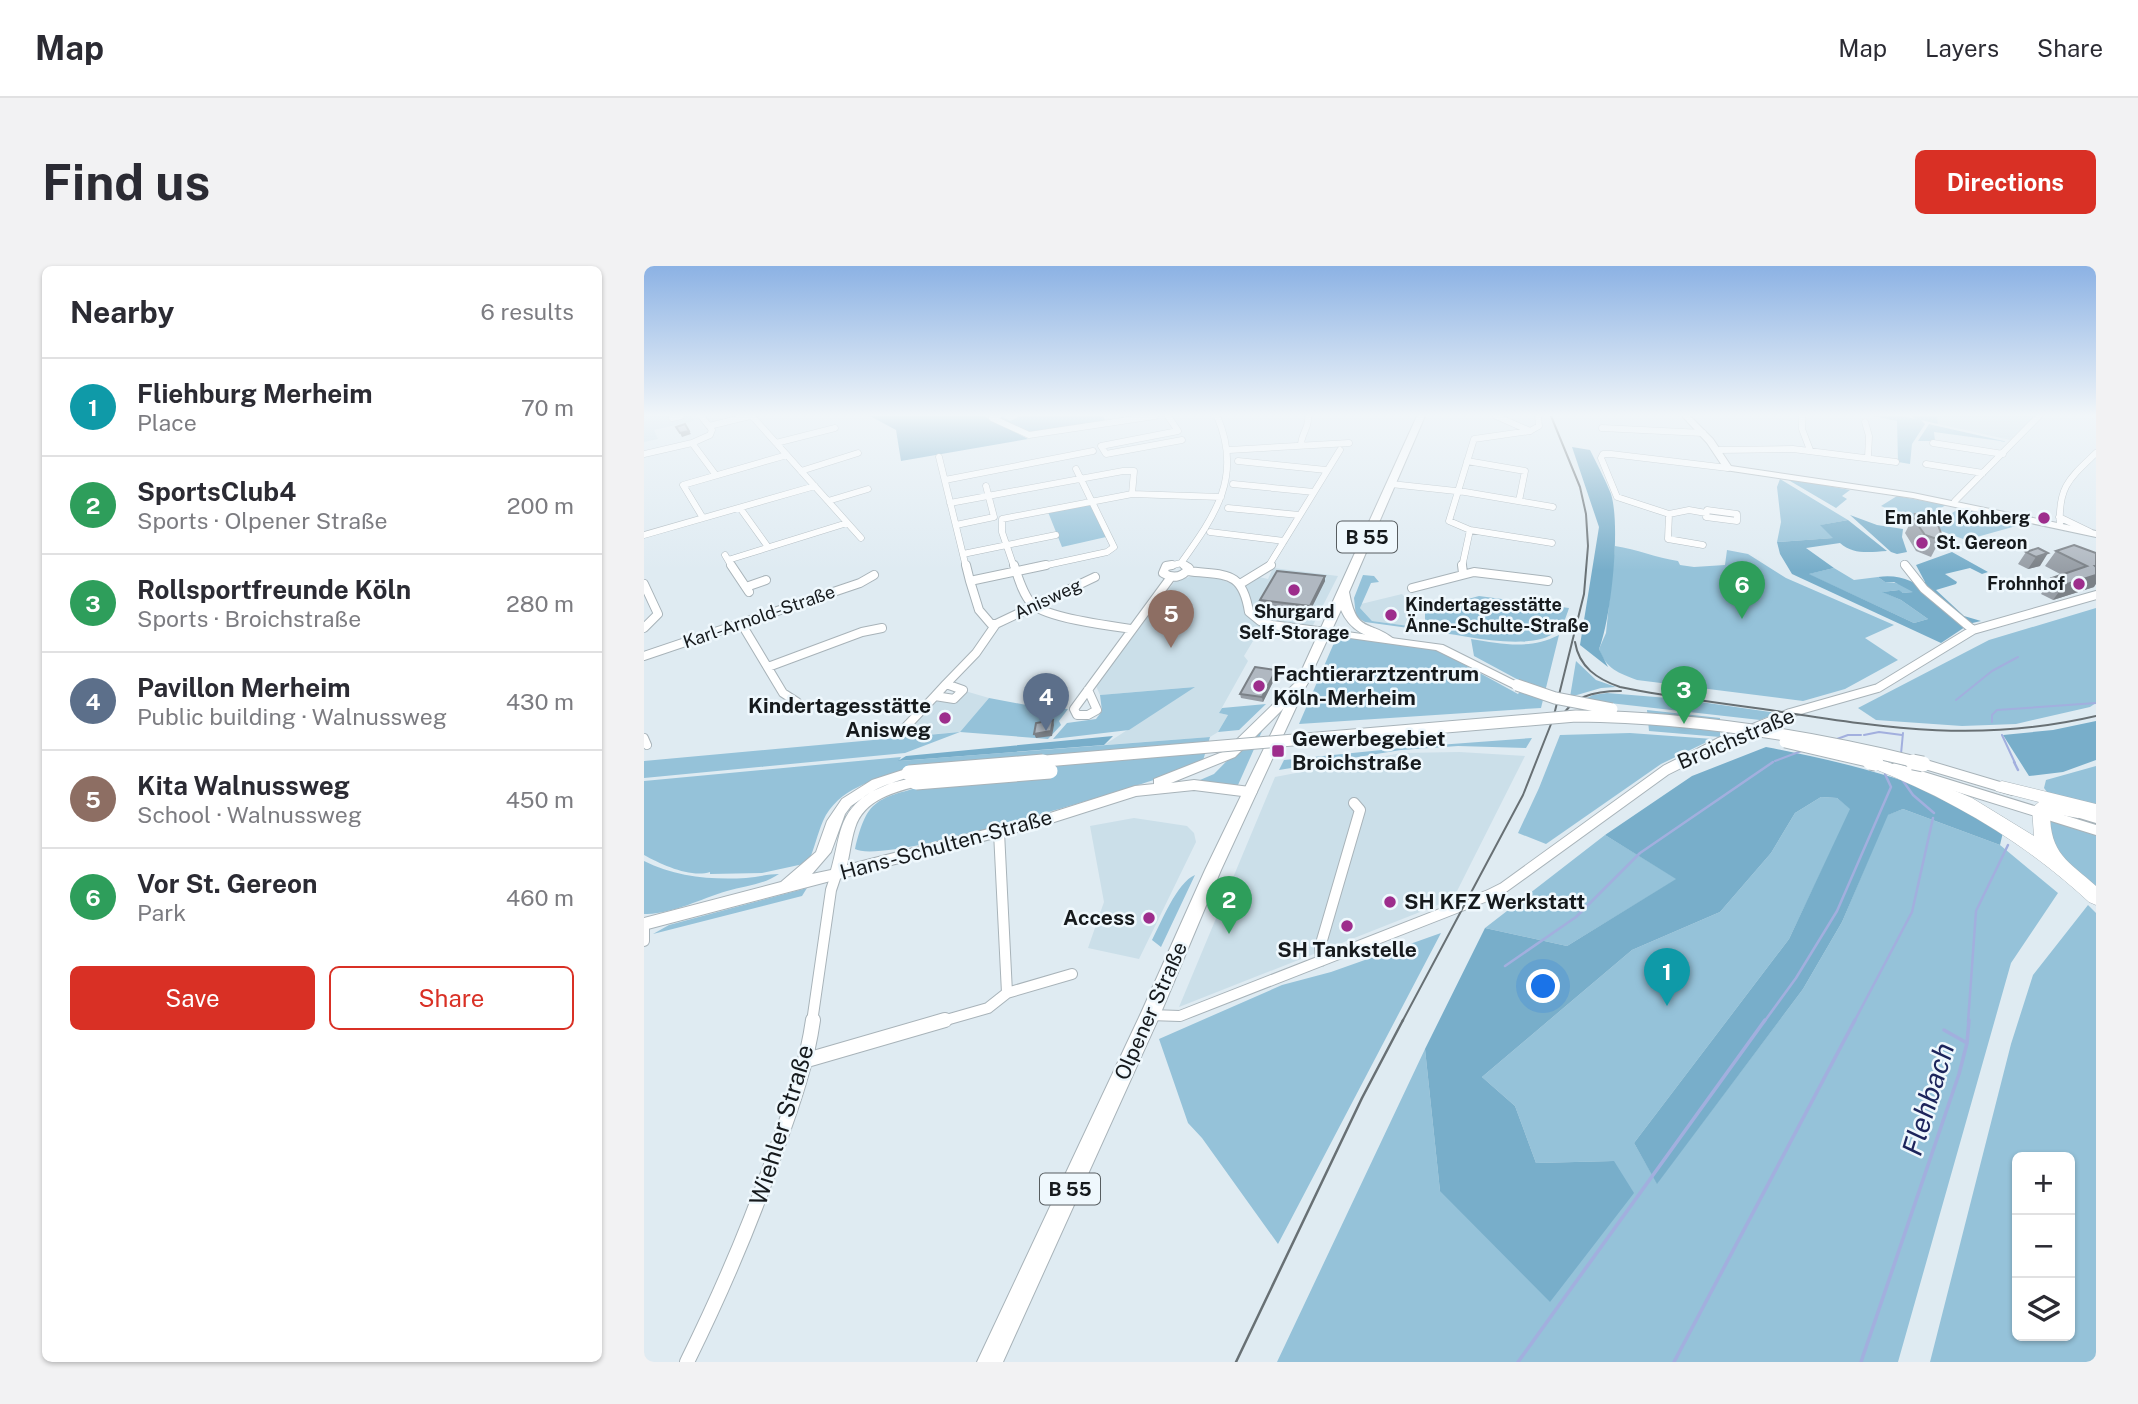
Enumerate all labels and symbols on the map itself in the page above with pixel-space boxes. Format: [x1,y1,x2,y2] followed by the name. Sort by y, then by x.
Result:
[1885,507,2030,528] place label: Em ahle Kohberg
[2036,510,2052,526] marker: Em ahle Kohberg
[1337,522,1397,552] road number: B 55
[1936,532,2027,553] place label: St. Gereon
[1914,535,1930,551] marker: St. Gereon
[1719,561,1765,619] pin: 6
[1987,573,2065,594] place label: Frohnhof
[1011,574,1085,623] street label: Anisweg
[2071,576,2087,592] marker: Frohnhof
[680,581,838,652] street label: Karl-Arnold-Straße
[1286,582,1302,598] marker: Shurgard Self-Storage
[1148,590,1194,648] pin: 5
[1405,594,1589,636] place label: Kindertagesstätte Änne-Schulte-Straße
[1239,601,1349,643] place label: Shurgard Self-Storage
[1383,607,1399,623] marker: Kindertagesstätte Änne-Schulte-Straße
[1273,661,1479,710] place label: Fachtierarztzentrum Köln-Merheim
[1661,666,1707,724] pin: 3
[1023,673,1069,731] pin: 4
[1251,678,1267,694] marker: Fachtierarztzentrum Köln-Merheim
[748,693,931,742] place label: Kindertagesstätte Anisweg
[1674,703,1798,774] street label: Broichstraße
[937,710,953,726] marker: Kindertagesstätte Anisweg
[1292,726,1445,775] place label: Gewerbegebiet Broichstraße
[1270,743,1286,759] marker: Gewerbegebiet Broichstraße
[837,804,1055,885] street label: Hans-Schulten-Straße
[1206,876,1252,934] pin: 2
[1404,889,1585,914] place label: SH KFZ Werkstatt
[1382,894,1398,910] marker: SH KFZ Werkstatt
[1063,905,1135,930] place label: Access
[1141,910,1157,926] marker: Access
[1339,918,1355,934] marker: SH Tankstelle
[1277,937,1417,962] place label: SH Tankstelle
[1109,938,1192,1084] street label: Olpener Straße
[1644,948,1690,1006] pin: 1
[1526,969,1560,1003] your location
[1895,1039,1960,1159] water label: Flehbach
[743,1041,819,1208] street label: Wiehler Straße
[1040,1174,1100,1205] road number: B 55

